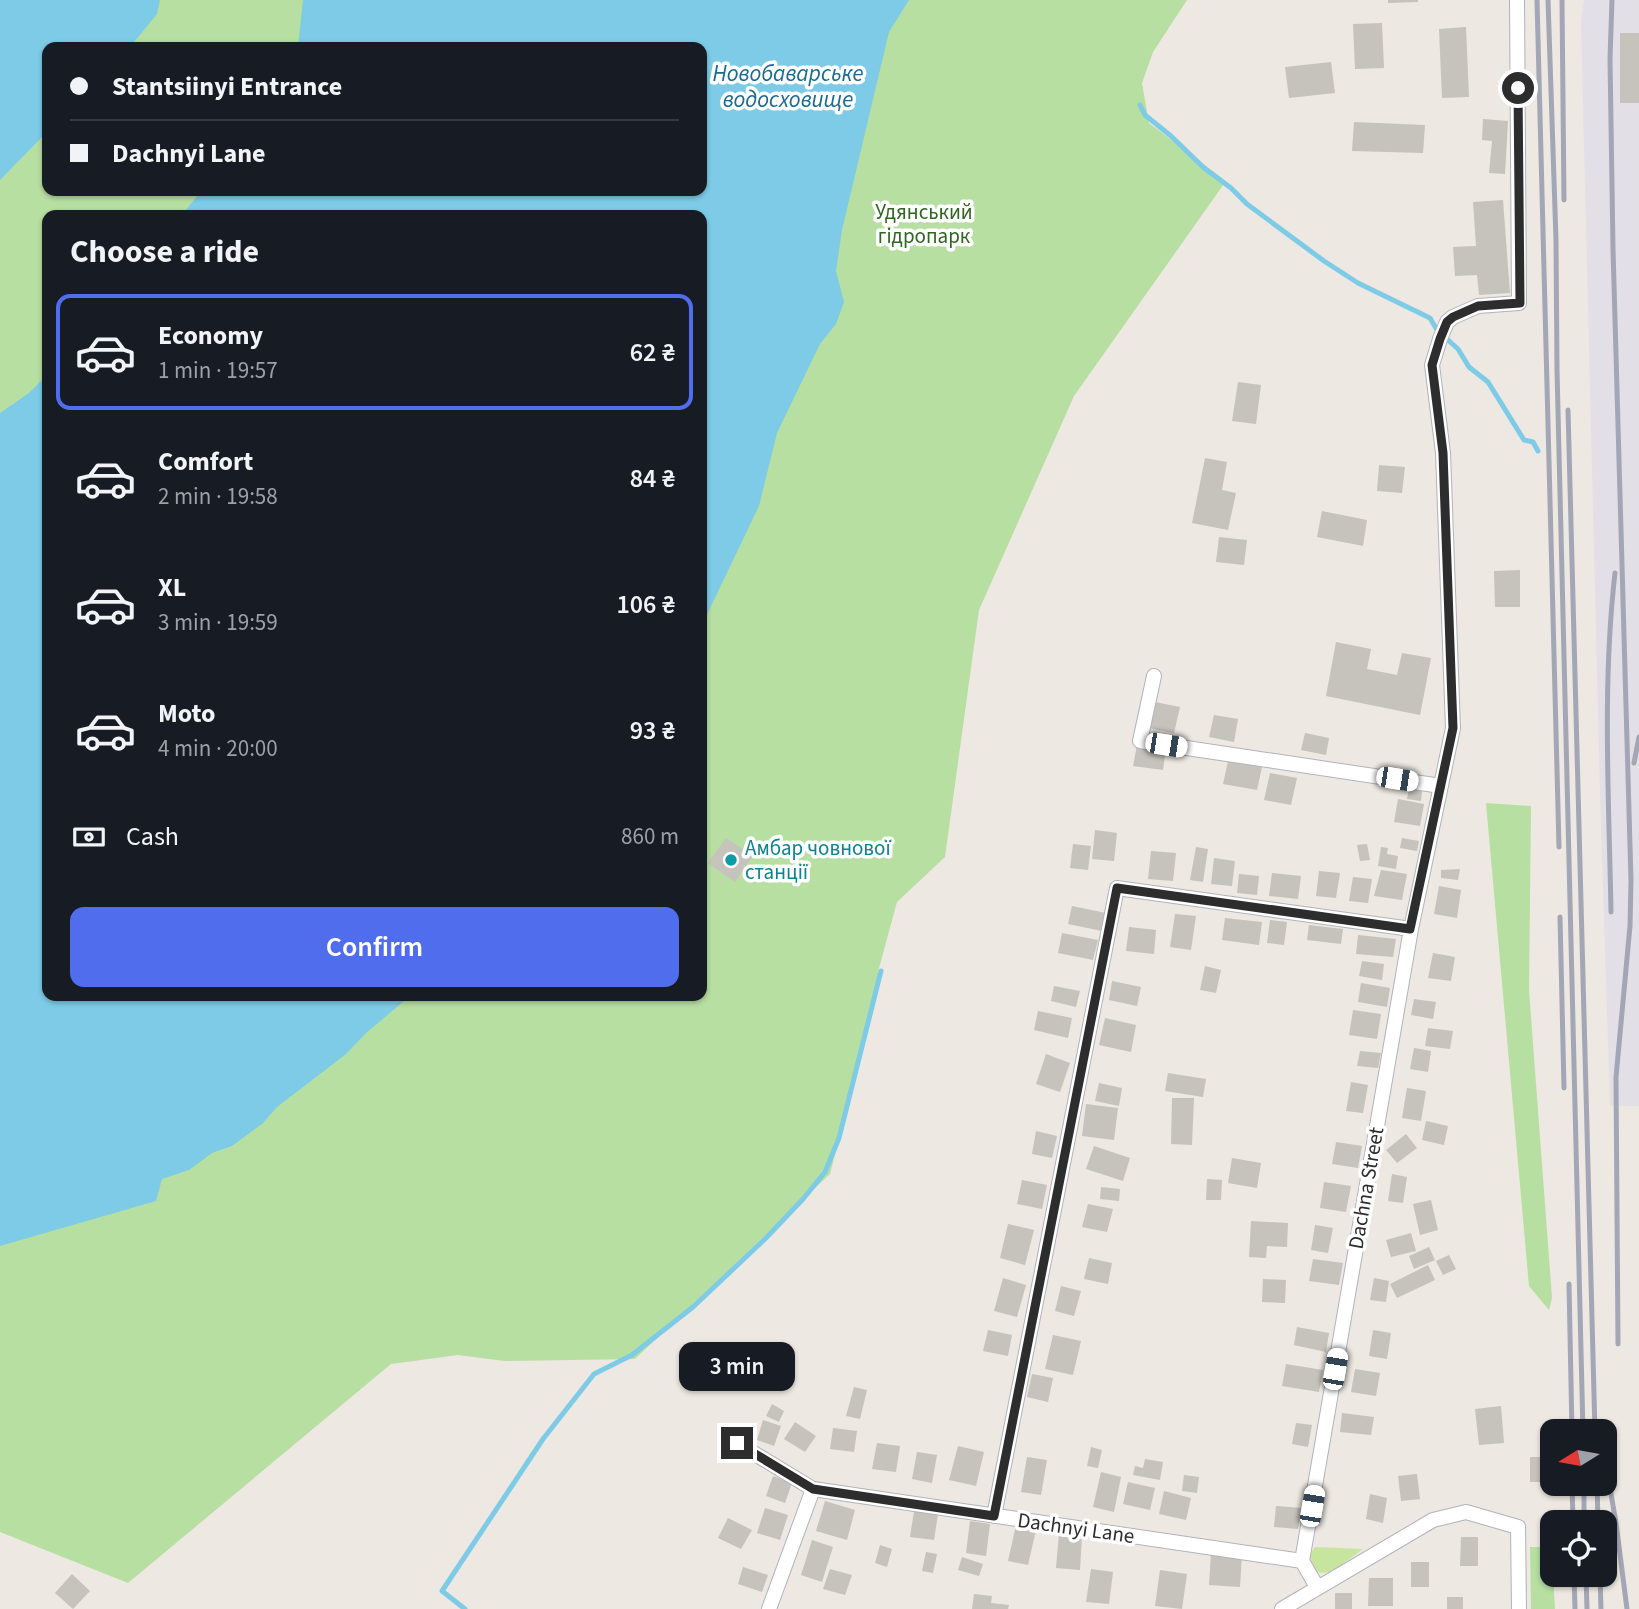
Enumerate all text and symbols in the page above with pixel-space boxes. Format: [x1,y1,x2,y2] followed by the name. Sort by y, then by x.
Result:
[712,57,864,116] water label: Новобаварське водосховище
[112,68,342,105] text: Stantsiinyi Entrance
[1502,72,1534,104] route start
[112,135,266,172] text: Dachnyi Lane
[875,197,973,251] park label: Удянський гідропарк
[70,229,259,275] text: Choose a ride
[158,317,263,354] text: Economy
[74,321,137,384] icon: car
[630,334,675,371] text: 62 ₴
[158,354,278,387] text: 1 min · 19:57
[158,443,253,480] text: Comfort
[74,447,137,510] icon: car
[630,460,675,497] text: 84 ₴
[158,480,278,513] text: 2 min · 19:58
[158,569,186,606] text: XL
[74,573,137,636] icon: car
[616,586,675,623] text: 106 ₴
[158,606,278,639] text: 3 min · 19:59
[158,695,215,732] text: Moto
[74,699,137,762] icon: car
[630,712,675,749] text: 93 ₴
[1144,731,1189,759] car
[158,732,278,765] text: 4 min · 20:00
[1375,765,1420,793] car
[70,818,108,856] icon: cash
[126,818,179,855] text: Cash
[621,820,679,853] text: 860 m
[745,833,891,887] place label: Амбар човнової станції
[723,852,739,868] marker: Амбар човнової станції
[70,907,679,987] button: Confirm
[1341,1125,1391,1251] street label: Dachna Street
[679,1342,795,1390] callout: 3 min
[1322,1346,1349,1392] car
[710,1350,764,1383] text: 3 min
[1540,1419,1617,1496] north arrow
[1540,1419,1617,1587] map controls
[721,1427,753,1459] route end
[1299,1483,1326,1529] car
[1016,1505,1136,1551] street label: Dachnyi Lane
[1540,1510,1617,1587] button: locate

